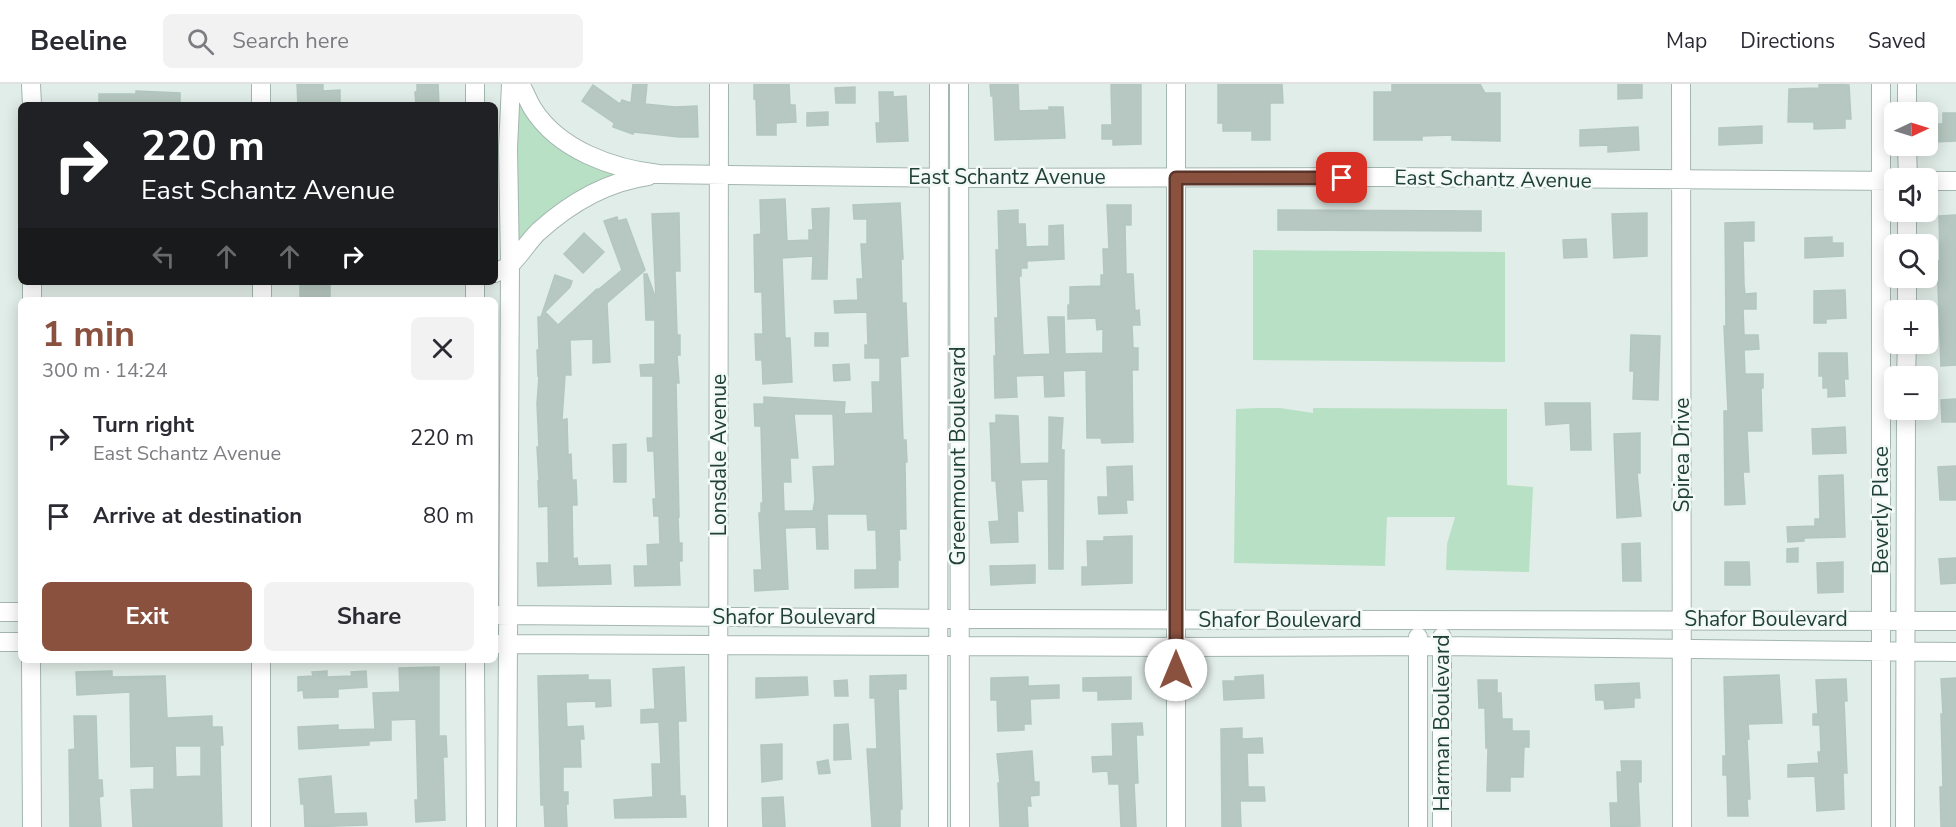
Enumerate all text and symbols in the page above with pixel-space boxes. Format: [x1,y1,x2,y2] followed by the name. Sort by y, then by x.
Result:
[163,14,583,68] search box
[30,22,127,60] text: Beeline
[184,25,217,58] icon: search
[232,26,349,56] text: Search here
[1666,27,1707,55] text: Map
[1740,27,1835,55] text: Directions
[1868,27,1926,55] text: Saved
[1884,102,1938,156] north arrow
[1884,102,1938,420] map controls
[141,118,265,175] text: 220 m
[42,126,120,204] icon: right
[1316,152,1367,203] pin
[1325,161,1358,194] icon: arrive
[908,163,1106,191] street label: East Schantz Avenue
[1394,163,1592,195] street label: East Schantz Avenue
[1884,168,1938,222] button: sound
[141,172,395,209] text: East Schantz Avenue
[1884,234,1938,288] button: search
[147,240,180,273] icon: left
[210,240,243,273] icon: ahead
[273,240,306,273] icon: ahead
[336,240,369,273] icon: right
[1884,300,1938,354] button: +
[42,310,135,359] text: 1 min
[411,317,474,380] button: close
[944,346,972,566] street label: Greenmount Boulevard
[42,357,168,384] text: 300 m · 14:24
[1884,366,1938,420] button: −
[705,374,733,536] street label: Lonsdale Avenue
[1668,398,1696,512] street label: Spirea Drive
[93,410,194,440] text: Turn right
[42,422,75,455] icon: right
[410,423,474,453] text: 220 m
[93,440,281,467] text: East Schantz Avenue
[1867,446,1895,574] street label: Beverly Place
[42,500,75,533] icon: arrive
[93,501,302,531] text: Arrive at destination
[423,501,474,531] text: 80 m
[42,582,252,651] button: Exit
[264,582,474,651] button: Share
[712,603,876,631] street label: Shafor Boulevard
[1684,605,1848,633] street label: Shafor Boulevard
[1198,606,1362,634] street label: Shafor Boulevard
[1428,634,1456,812] street label: Harman Boulevard
[1144,638,1208,702] position arrow

